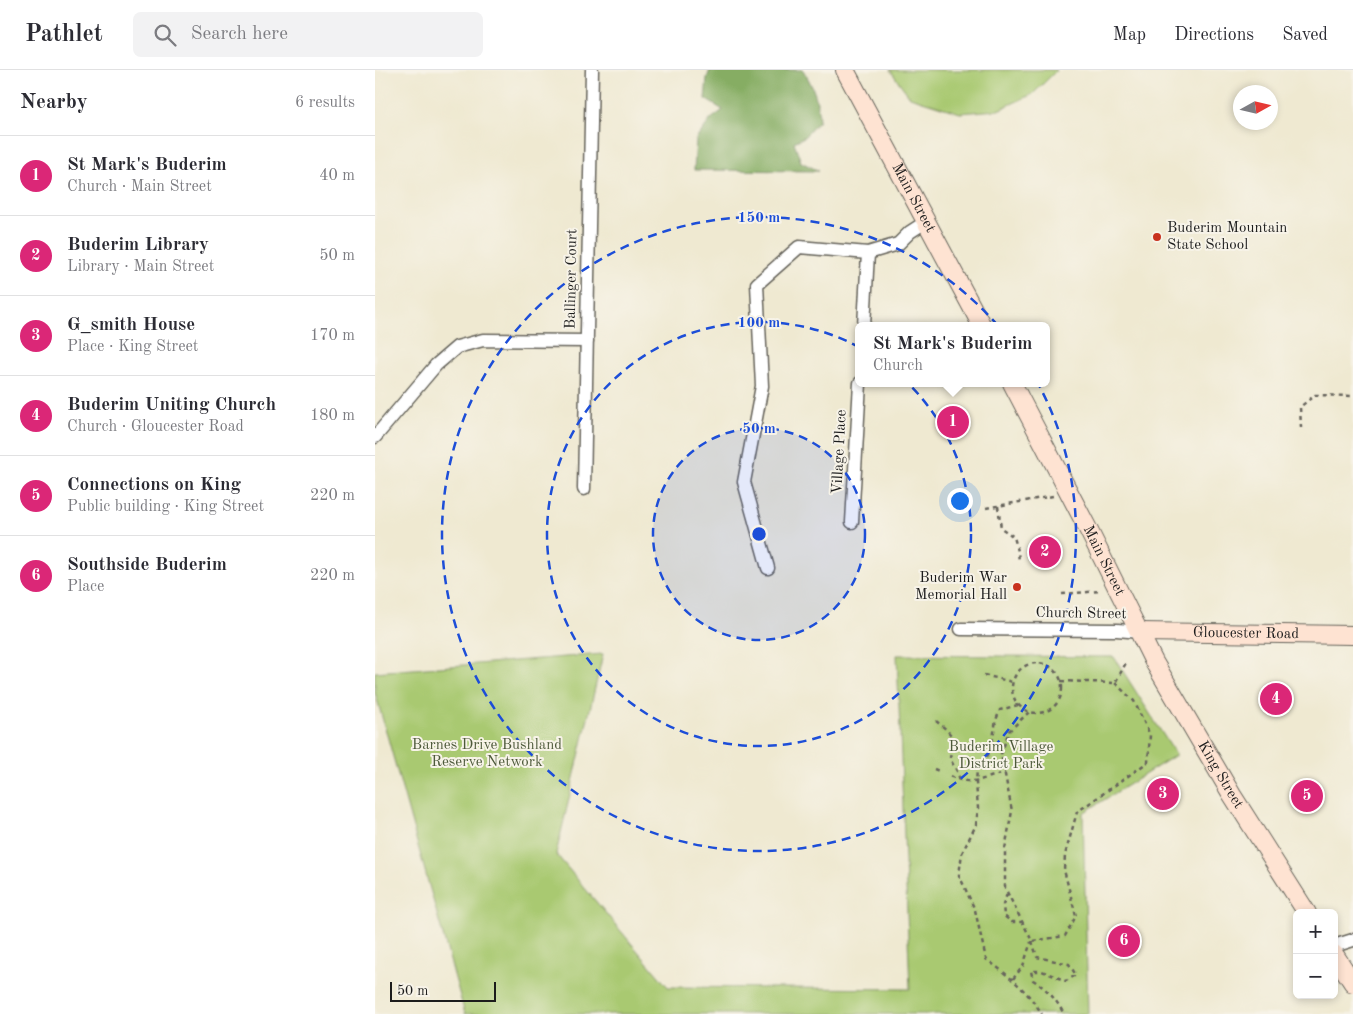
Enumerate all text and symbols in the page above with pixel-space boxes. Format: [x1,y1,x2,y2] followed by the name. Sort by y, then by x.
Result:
[133,12,483,57] search box
[151,21,179,49] icon: search
[25,23,103,47] text: Pathlet
[191,25,288,44] text: Search here
[1113,26,1146,44] text: Map
[1174,26,1254,44] text: Directions
[1282,26,1328,44] text: Saved
[1233,85,1278,130] north arrow
[20,92,88,113] text: Nearby
[295,95,355,111] text: 6 results
[67,156,227,175] text: St Mark's Buderim
[889,161,938,235] street label: Main Street
[31,168,41,184] text: 1
[319,168,355,184] text: 40 m
[67,179,212,195] text: Church · Main Street
[738,211,780,226] text: 150 m
[1167,221,1287,253] place label: Buderim Mountain State School
[564,229,580,329] street label: Ballinger Court
[1151,231,1163,243] marker: Buderim Mountain State School
[67,236,209,255] text: Buderim Library
[31,248,41,264] text: 2
[319,248,355,264] text: 50 m
[67,259,214,275] text: Library · Main Street
[67,316,195,335] text: G_smith House
[738,316,780,331] text: 100 m
[855,322,1050,387] popup
[31,328,41,344] text: 3
[310,328,355,344] text: 170 m
[873,335,1032,354] text: St Mark's Buderim
[67,339,198,355] text: Place · King Street
[873,358,923,374] text: Church
[67,396,276,415] text: Buderim Uniting Church
[937,403,969,441] pin: 1
[31,408,41,424] text: 4
[310,408,355,424] text: 180 m
[830,409,850,495] street label: Village Place
[67,419,244,435] text: Church · Gloucester Road
[742,422,776,437] text: 50 m
[67,476,241,495] text: Connections on King
[31,488,41,504] text: 5
[310,488,355,504] text: 220 m
[947,488,973,514] your location
[67,499,264,515] text: Public building · King Street
[1080,523,1127,598] street label: Main Street
[750,525,768,543] centre of rings
[1029,533,1061,571] pin: 2
[67,556,227,575] text: Southside Buderim
[31,568,41,584] text: 6
[310,568,355,584] text: 220 m
[915,571,1007,603] place label: Buderim War Memorial Hall
[67,579,104,595] text: Place
[1011,581,1023,593] marker: Buderim War Memorial Hall
[1035,606,1127,622] street label: Church Street
[1193,625,1299,642] street label: Gloucester Road
[1260,680,1292,718] pin: 4
[412,738,562,770] park label: Barnes Drive Bushland Reserve Network
[1195,739,1246,811] street label: King Street
[949,740,1054,772] park label: Buderim Village District Park
[1147,775,1179,813] pin: 3
[1291,777,1323,815] pin: 5
[1293,909,1338,999] map controls
[1293,909,1338,954] button: +
[1108,922,1140,960] pin: 6
[1293,954,1338,999] button: −
[390,979,496,1002] scale bar
[397,984,428,998] text: 50 m

